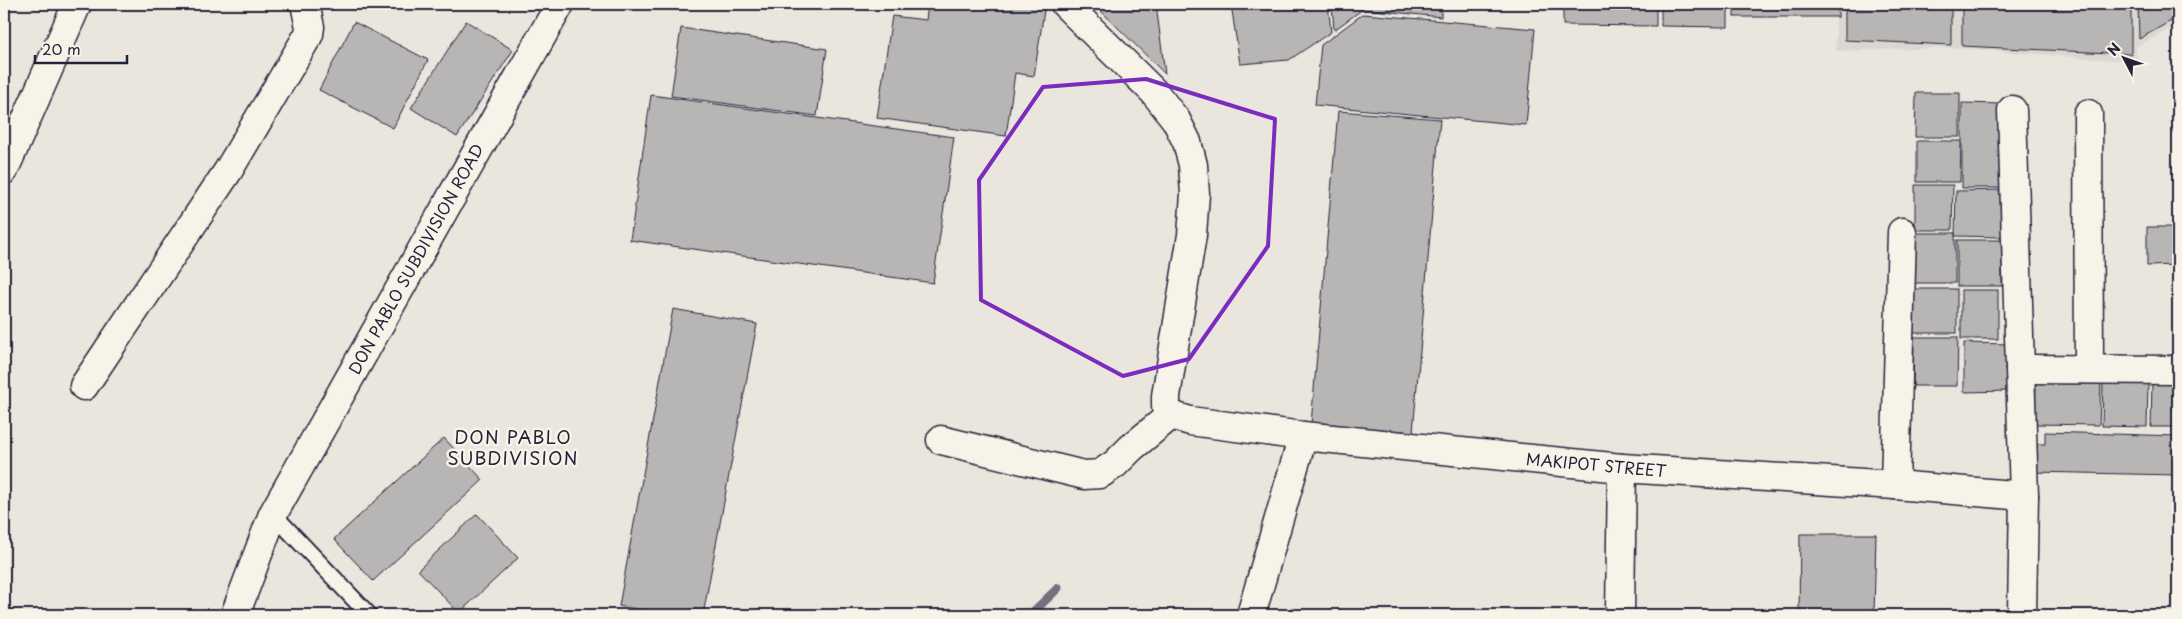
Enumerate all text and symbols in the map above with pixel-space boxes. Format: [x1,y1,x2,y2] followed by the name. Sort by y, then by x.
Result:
[35,32,128,64] scale bar
[2100,32,2150,82] north arrow
[42,37,81,60] text: 20 m
[2102,38,2125,60] text: N
[342,139,489,378] street label: DON PABLO SUBDIVISION ROAD
[447,423,579,471] district label: DON PABLO SUBDIVISION
[1525,446,1667,482] street label: MAKIPOT STREET

